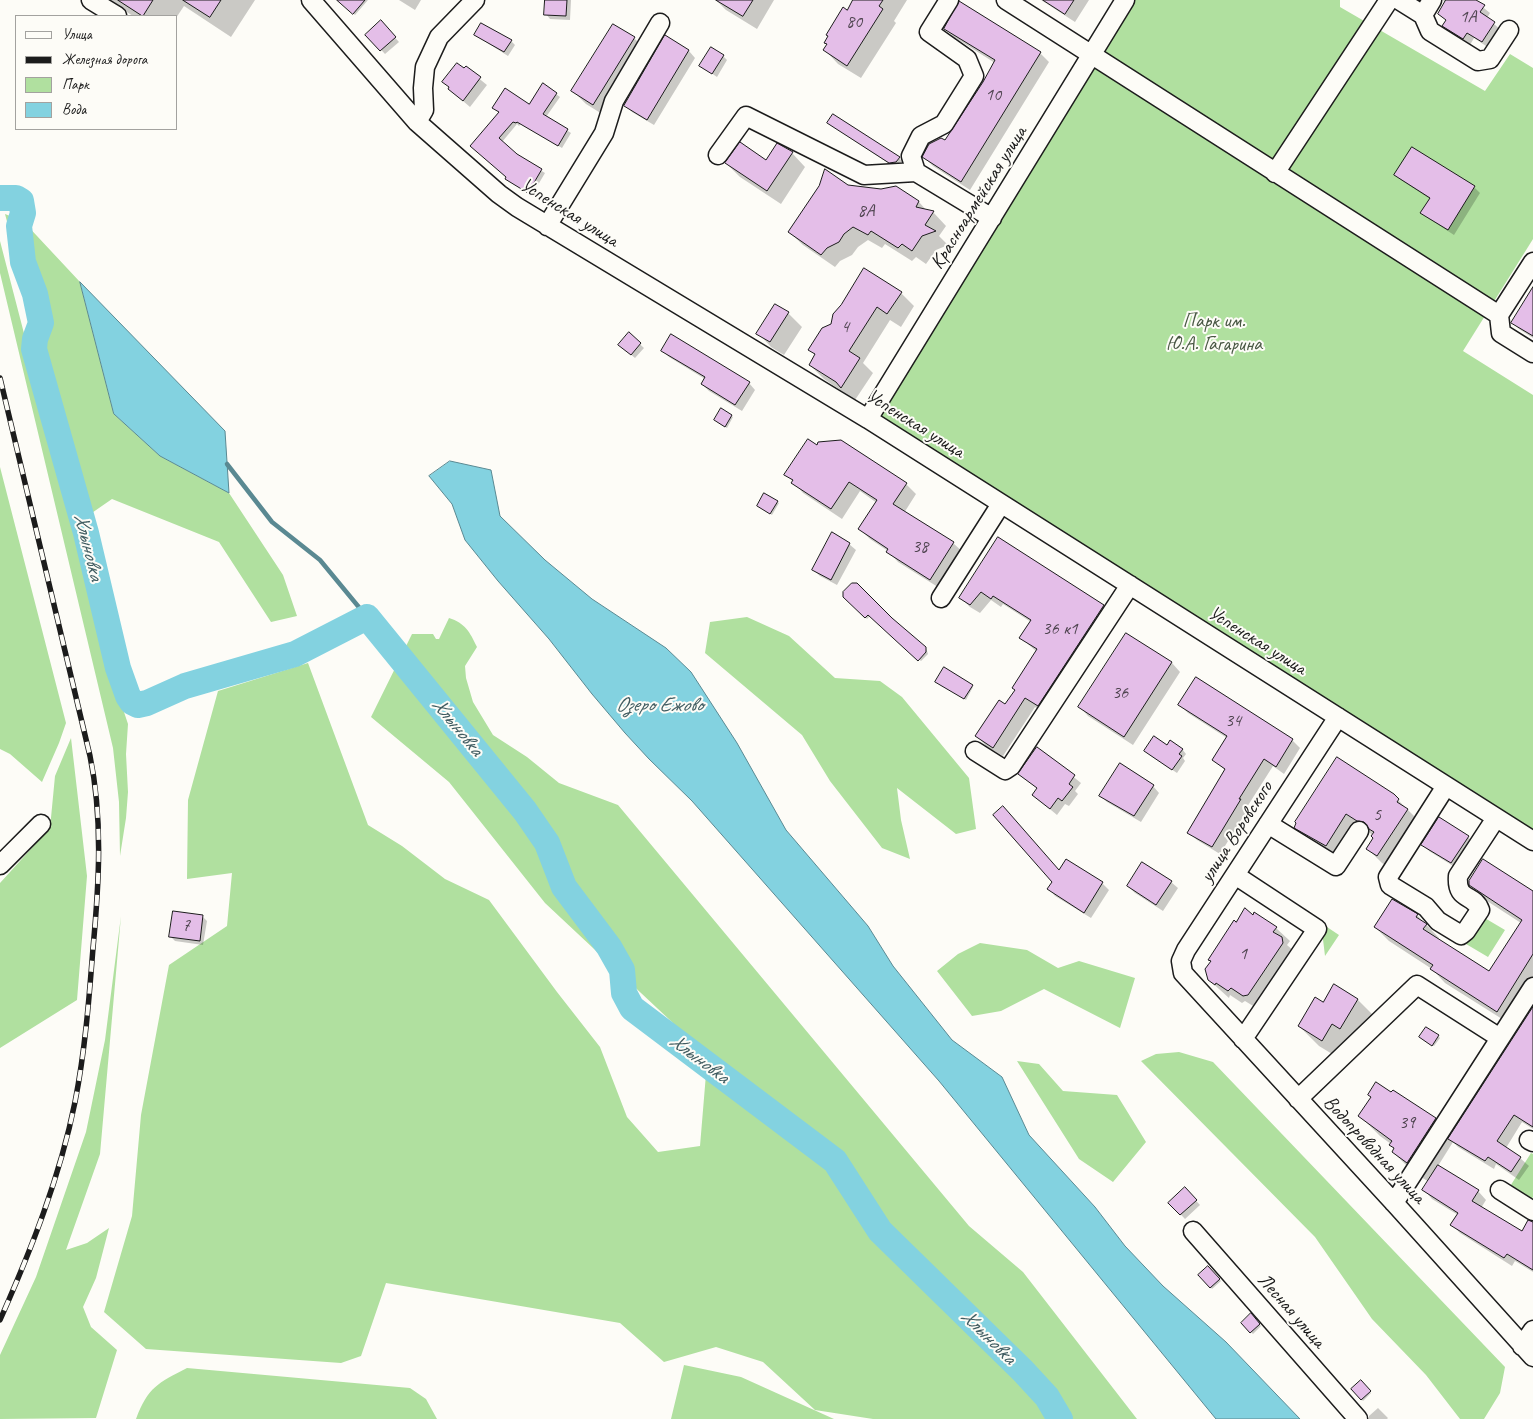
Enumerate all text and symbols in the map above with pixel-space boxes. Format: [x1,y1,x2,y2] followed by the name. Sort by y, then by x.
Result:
[1459,6,1477,28] house number: 1А
[846,11,862,33] house number: 80
[15,15,178,130] legend
[62,25,92,44] text: Улица
[62,50,147,69] text: Железная дорога
[62,75,89,94] text: Парк
[985,84,1001,106] house number: 10
[62,100,86,119] text: Вода
[925,122,1033,274] street label: Красноармейская улица
[515,173,623,253] street label: Успенская улица
[857,200,875,222] house number: 8А
[1166,310,1262,357] park label: Парк им. Ю.А. Гагарина
[841,316,849,338] house number: 4
[861,384,969,464] street label: Успенская улица
[68,511,108,583] water label: Хлыновка
[912,536,928,558] house number: 38
[1203,601,1311,681] street label: Успенская улица
[1042,618,1078,640] house number: 36 к1
[1112,682,1128,704] house number: 36
[615,692,703,718] water label: Озеро Ежово
[426,693,488,761] water label: Хлыновка
[1225,710,1241,732] house number: 34
[1195,777,1279,887] street label: улица Воровского
[1373,804,1381,826] house number: 5
[182,915,190,937] house number: 7
[1239,943,1247,965] house number: 1
[664,1029,734,1089] water label: Хлыновка
[1318,1091,1430,1209] street label: Водопроводная улица
[1399,1112,1415,1134] house number: 39
[1252,1269,1330,1353] street label: Лесная улица
[955,1304,1021,1370] water label: Хлыновка

